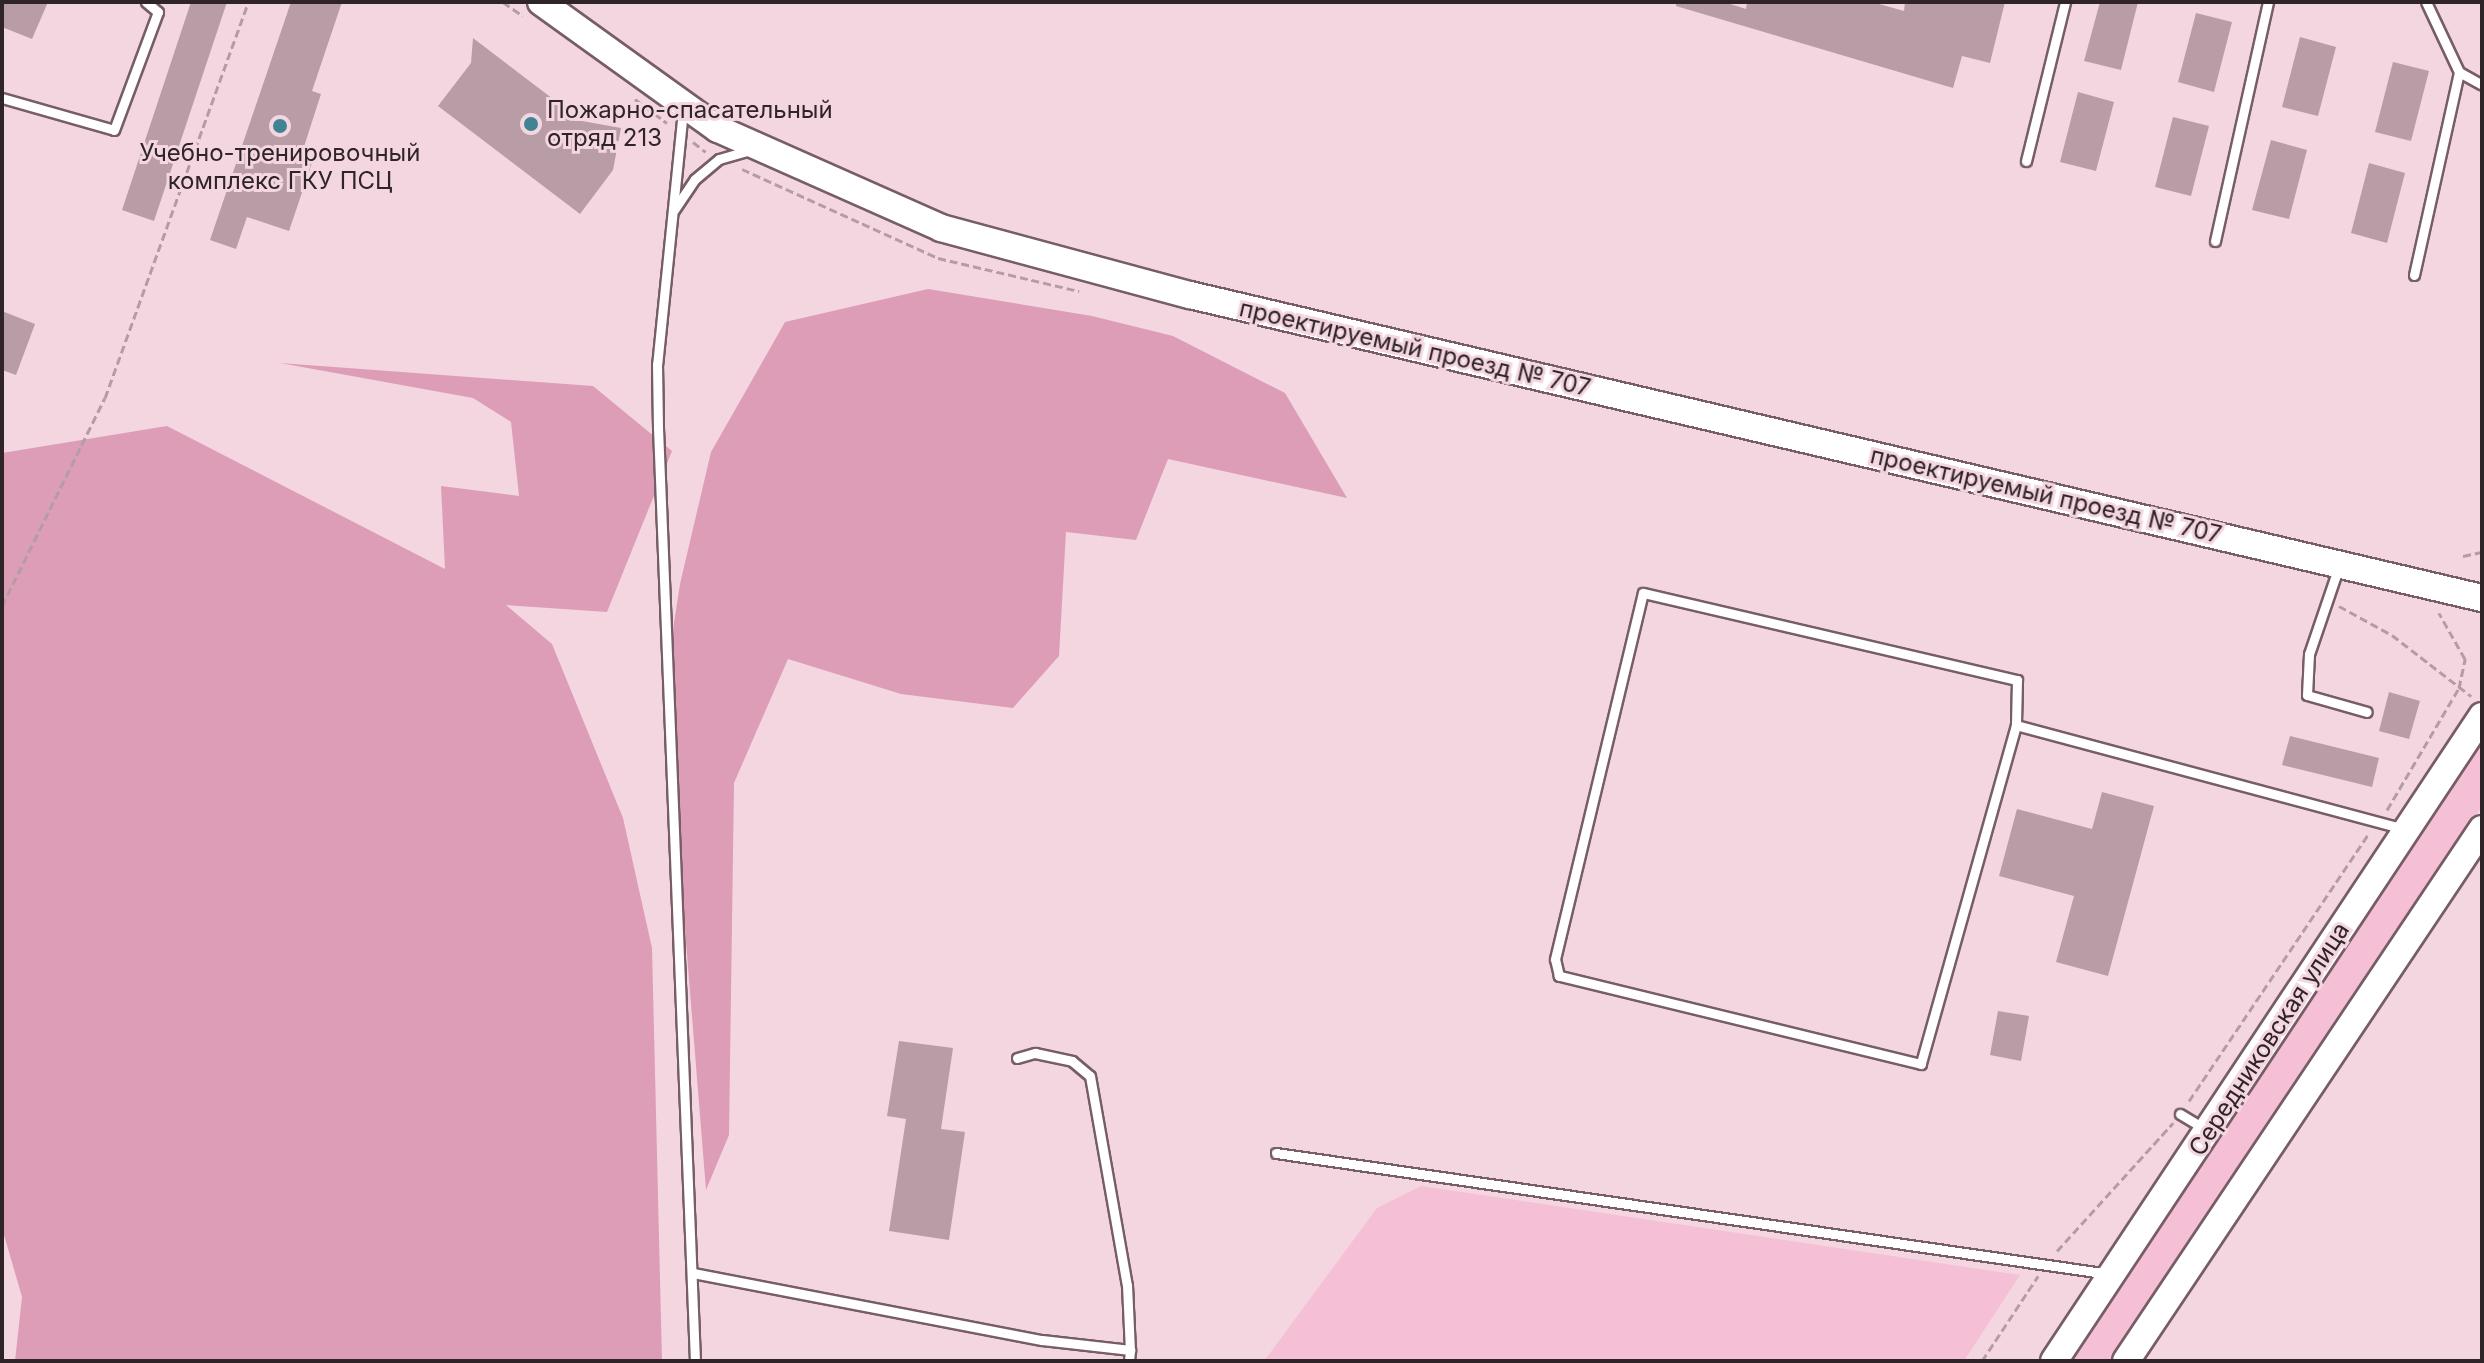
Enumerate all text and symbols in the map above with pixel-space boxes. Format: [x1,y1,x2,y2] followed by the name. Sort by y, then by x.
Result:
[547,96,833,152] place label: Пожарно-спасательный отряд 213
[522,115,540,133] marker: Пожарно-спасательный отряд 213
[271,117,289,135] marker: Учебно-тренировочный комплекс ГКУ ПСЦ
[140,139,420,195] place label: Учебно-тренировочный комплекс ГКУ ПСЦ
[1237,294,1593,402] street label: проектируемый проезд № 707
[1868,441,2224,549] street label: проектируемый проезд № 707
[2183,917,2355,1161] street label: Середниковская улица

